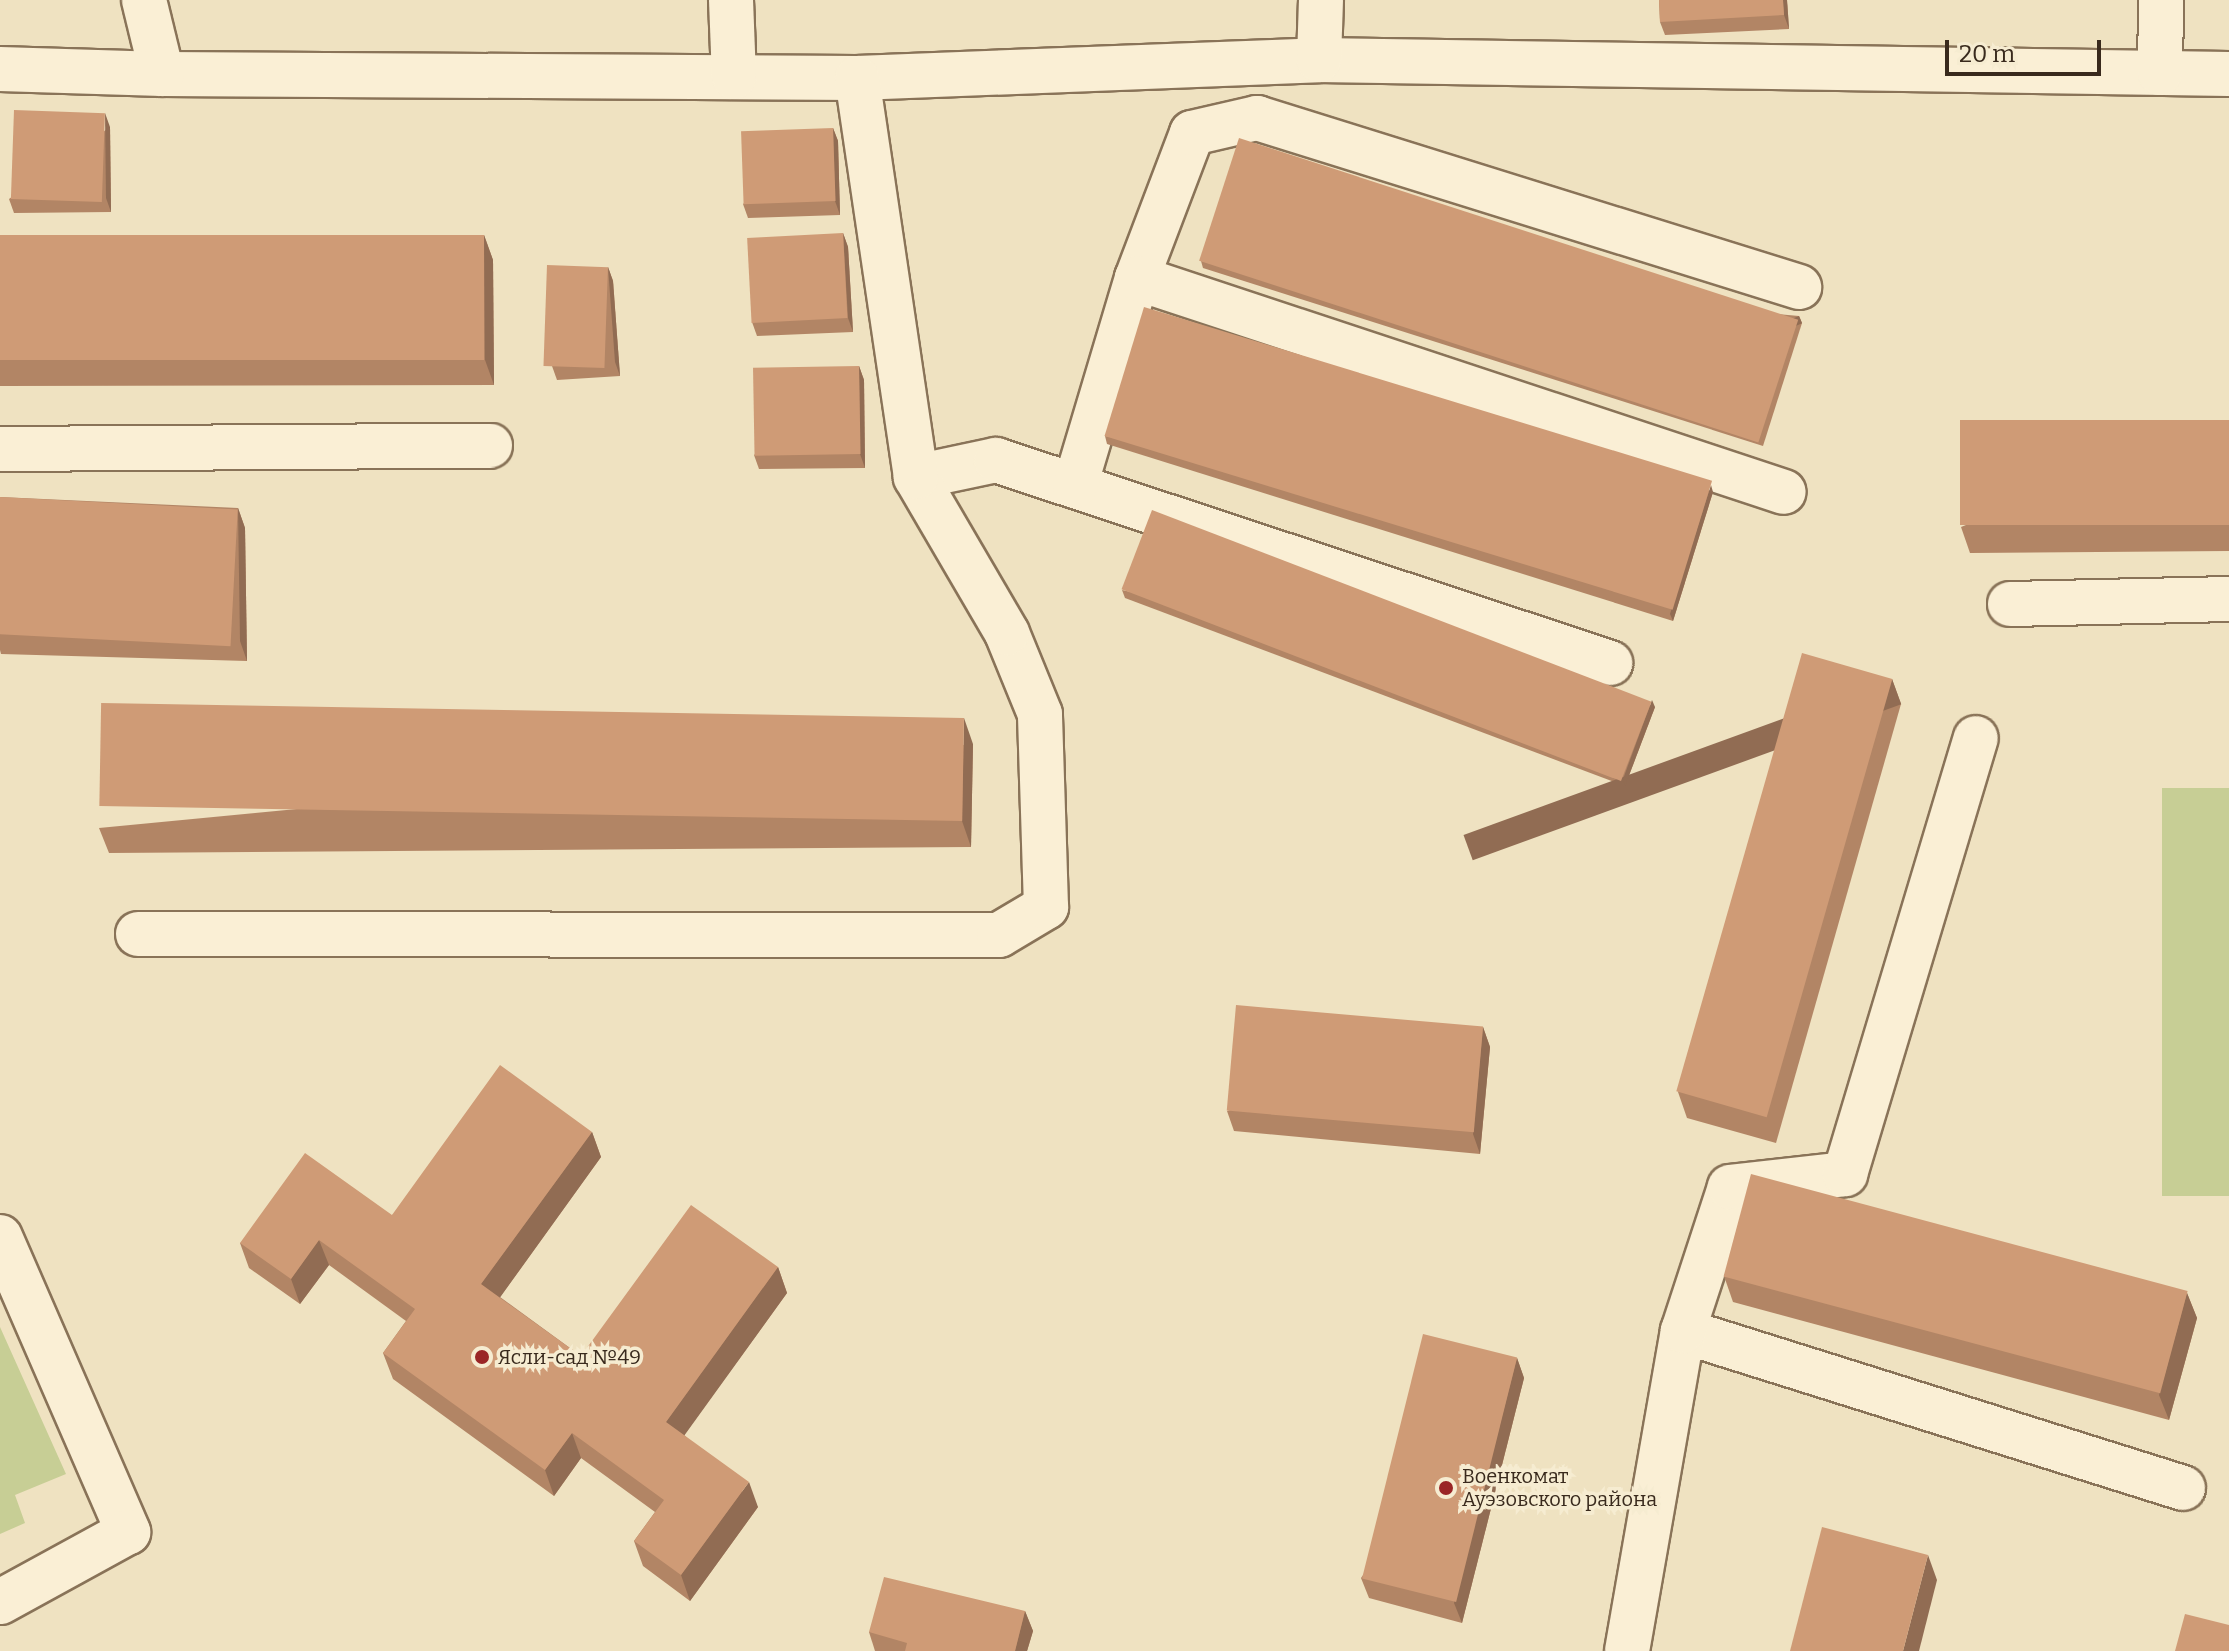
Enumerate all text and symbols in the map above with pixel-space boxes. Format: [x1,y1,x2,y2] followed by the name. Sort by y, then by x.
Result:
[1949,24,2105,74] scale bar
[1959,40,2015,68] text: 20 m
[498,1345,641,1369] place label: Ясли-сад №49
[473,1348,491,1366] marker: Ясли-сад №49
[1462,1464,1657,1511] place label: Военкомат Ауэзовского района
[1437,1479,1455,1497] marker: Военкомат Ауэзовского района

